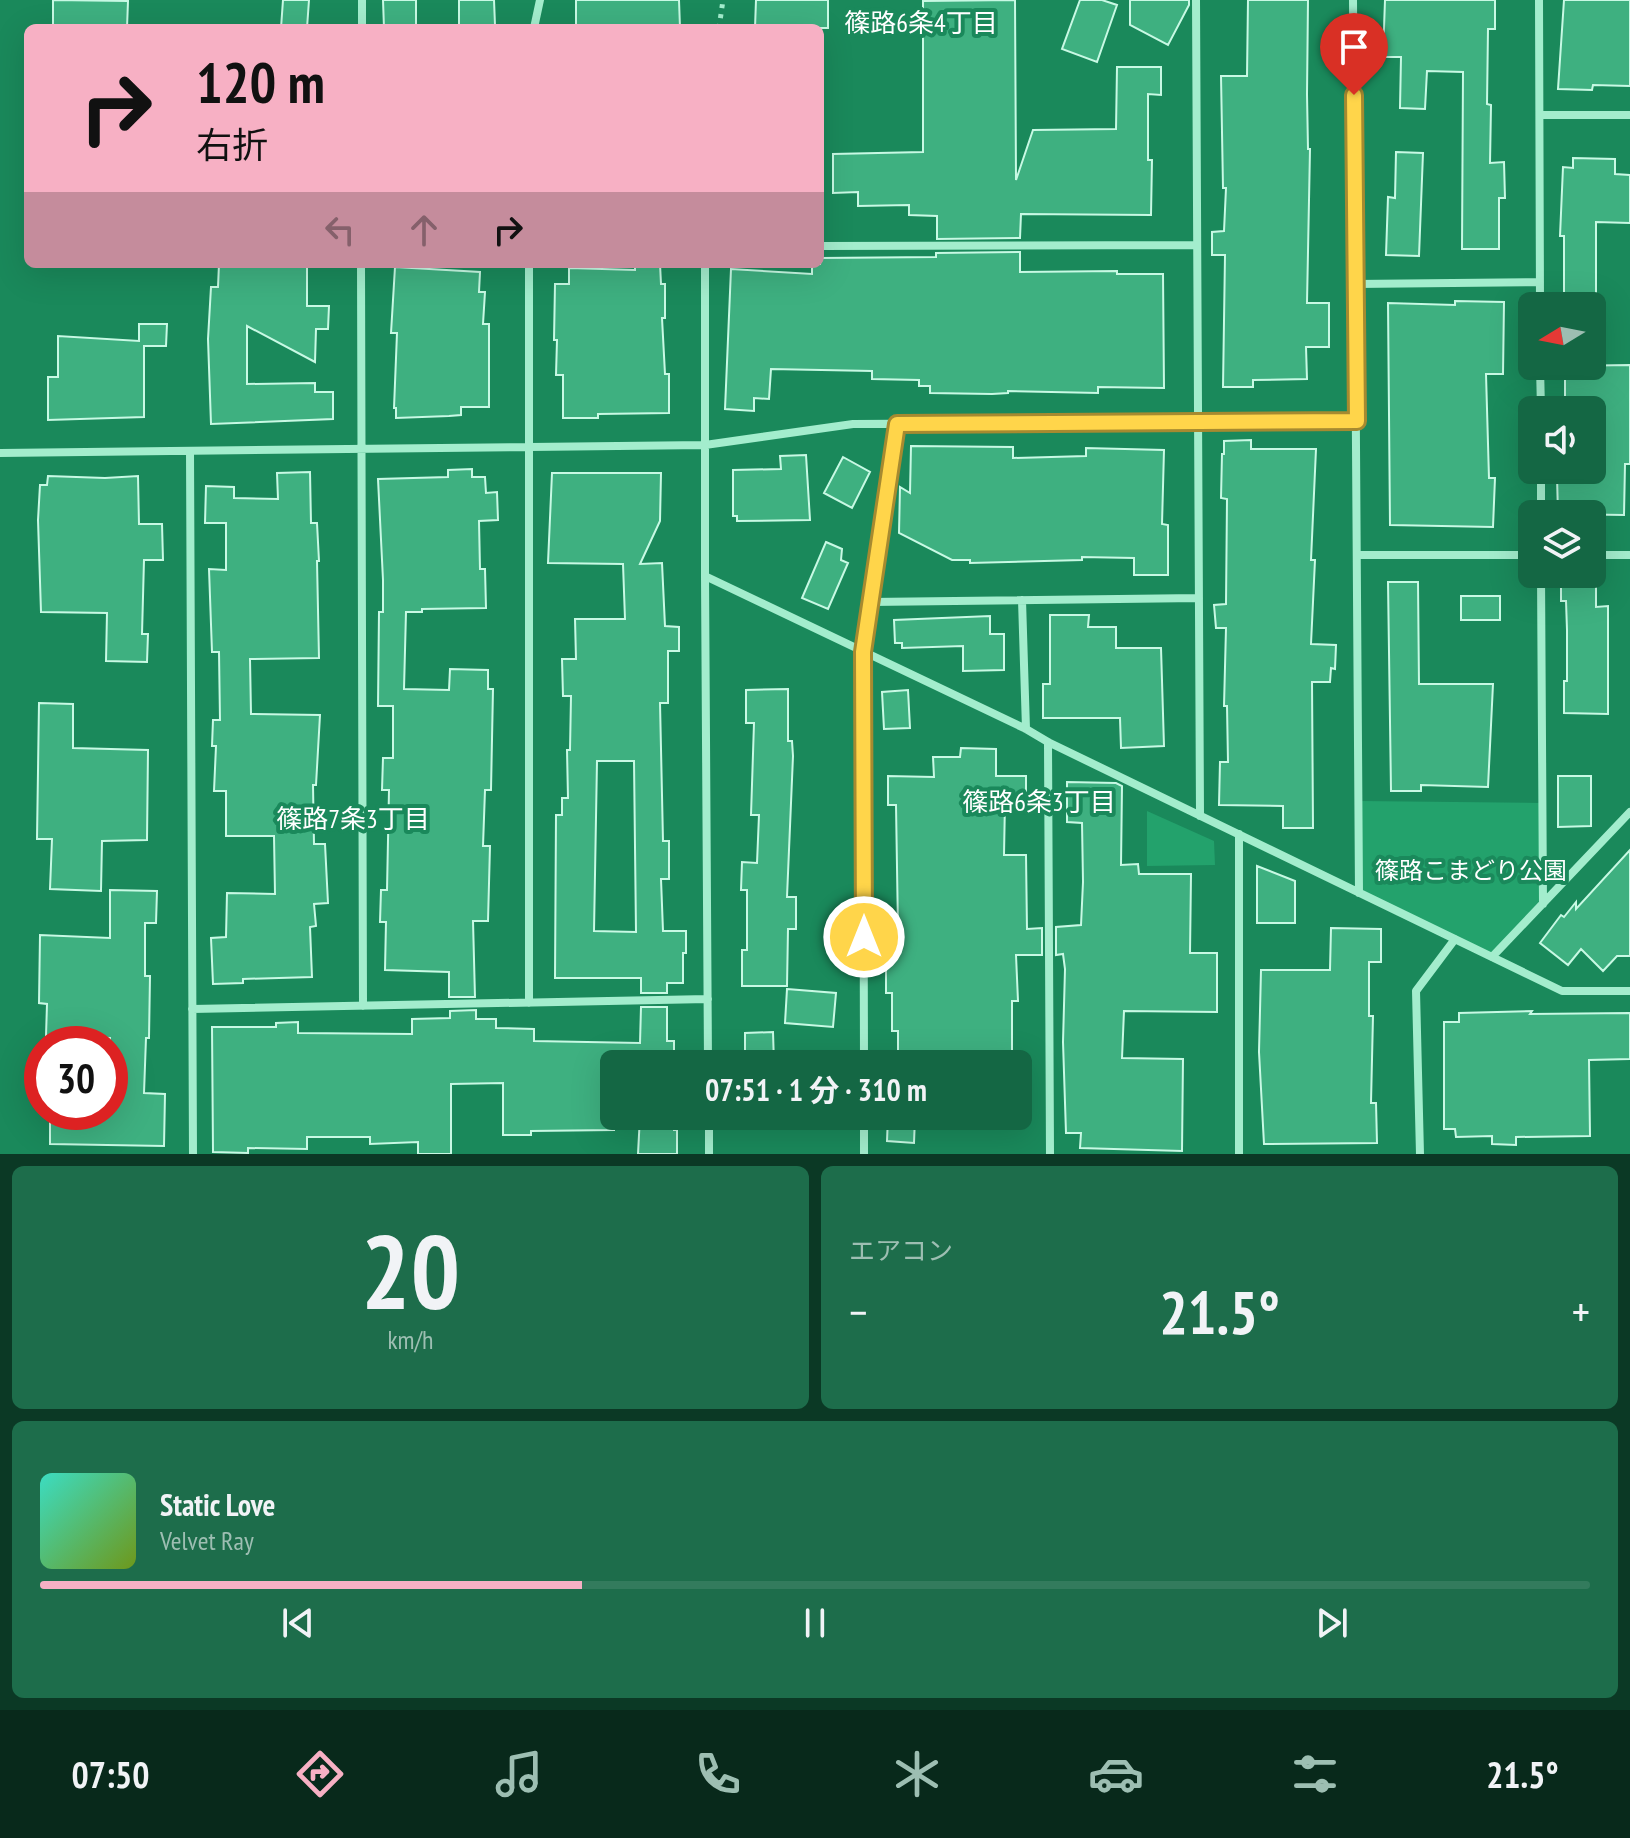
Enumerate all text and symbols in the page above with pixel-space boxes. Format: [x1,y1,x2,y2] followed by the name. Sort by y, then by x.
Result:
[844,6,998,39] district label: 篠路6条4丁目
[1320,13,1388,95] pin
[1332,25,1376,69] icon: arrive
[196,46,325,118] text: 120 m
[64,56,168,160] icon: right
[196,121,268,168] text: 右折
[318,208,362,252] icon: left
[402,208,446,252] icon: ahead
[486,208,530,252] icon: right
[1518,292,1606,380] north arrow
[1518,292,1606,588] map controls
[1518,396,1606,484] button: sound
[1518,500,1606,588] button: layers
[962,785,1116,818] district label: 篠路6条3丁目
[276,802,430,835] district label: 篠路7条3丁目
[1375,855,1567,886] park label: 篠路こまどり公園
[822,895,906,979] position arrow
[24,1026,128,1130] speed limit sign: 30
[705,1070,927,1109] text: 07:51 · 1 分 · 310 m
[361,1203,460,1338] text: 20
[849,1234,953,1267] text: エアコン
[1159,1273,1280,1351] text: 21.5°
[849,1283,867,1340] text: −
[1572,1283,1590,1340] text: +
[387,1323,434,1356] text: km/h
[160,1485,275,1524] text: Static Love
[160,1524,254,1557] text: Velvet Ray
[276,1601,320,1645] icon: previous
[793,1601,837,1645] icon: pause
[1310,1601,1354,1645] icon: next
[292,1746,348,1802] icon: directions
[491,1746,547,1802] icon: music
[690,1746,746,1802] icon: phone
[889,1746,945,1802] icon: climate
[1088,1746,1144,1802] icon: car
[1287,1746,1343,1802] icon: filters
[71,1751,149,1798] text: 07:50
[1486,1751,1559,1798] text: 21.5°

